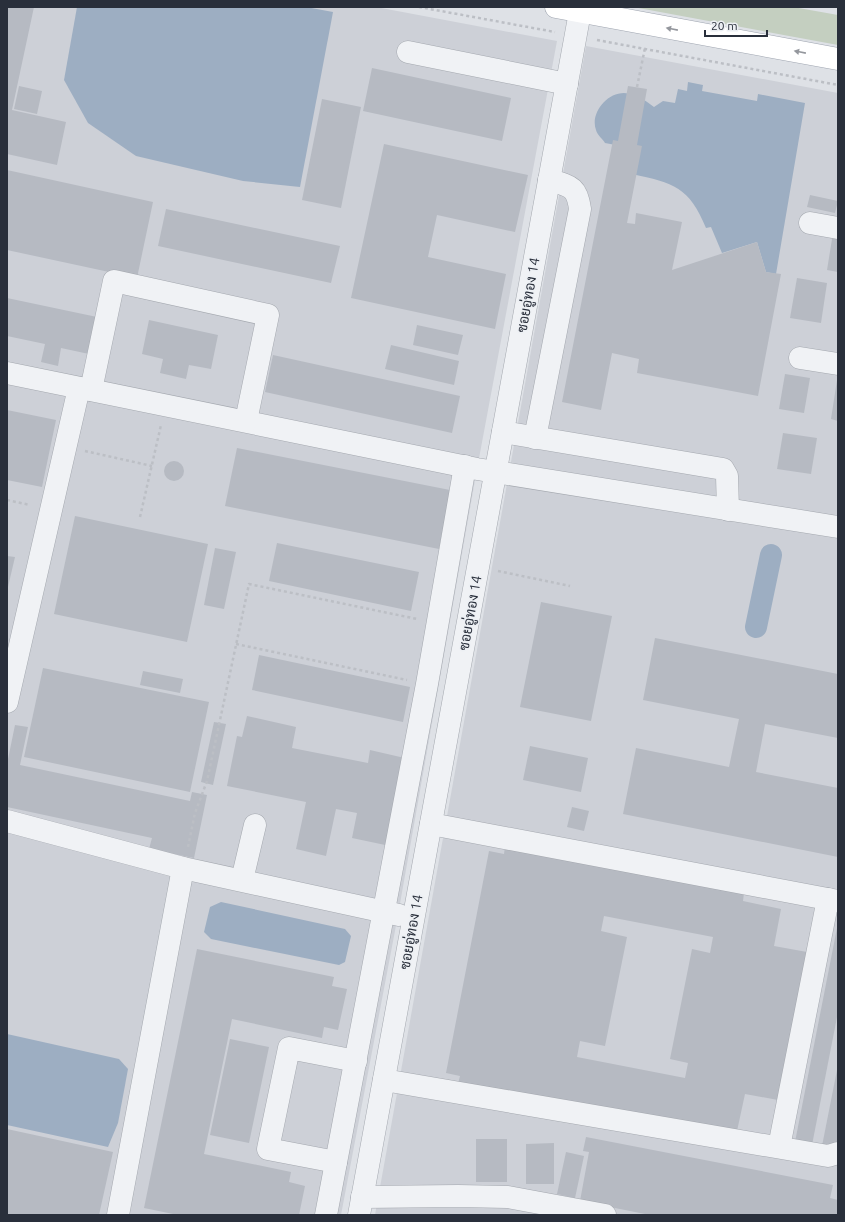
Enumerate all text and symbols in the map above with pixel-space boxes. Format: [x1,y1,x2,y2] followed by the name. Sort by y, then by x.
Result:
[705,12,767,38] scale bar
[711,19,738,32] text: 20 m
[666,25,678,31] one-way arrow
[794,49,806,55] one-way arrow
[514,256,544,334] street label: ซอยอู่ทอง 14
[456,574,486,652] street label: ซอยอู่ทอง 14
[397,893,427,971] street label: ซอยอู่ทอง 14

